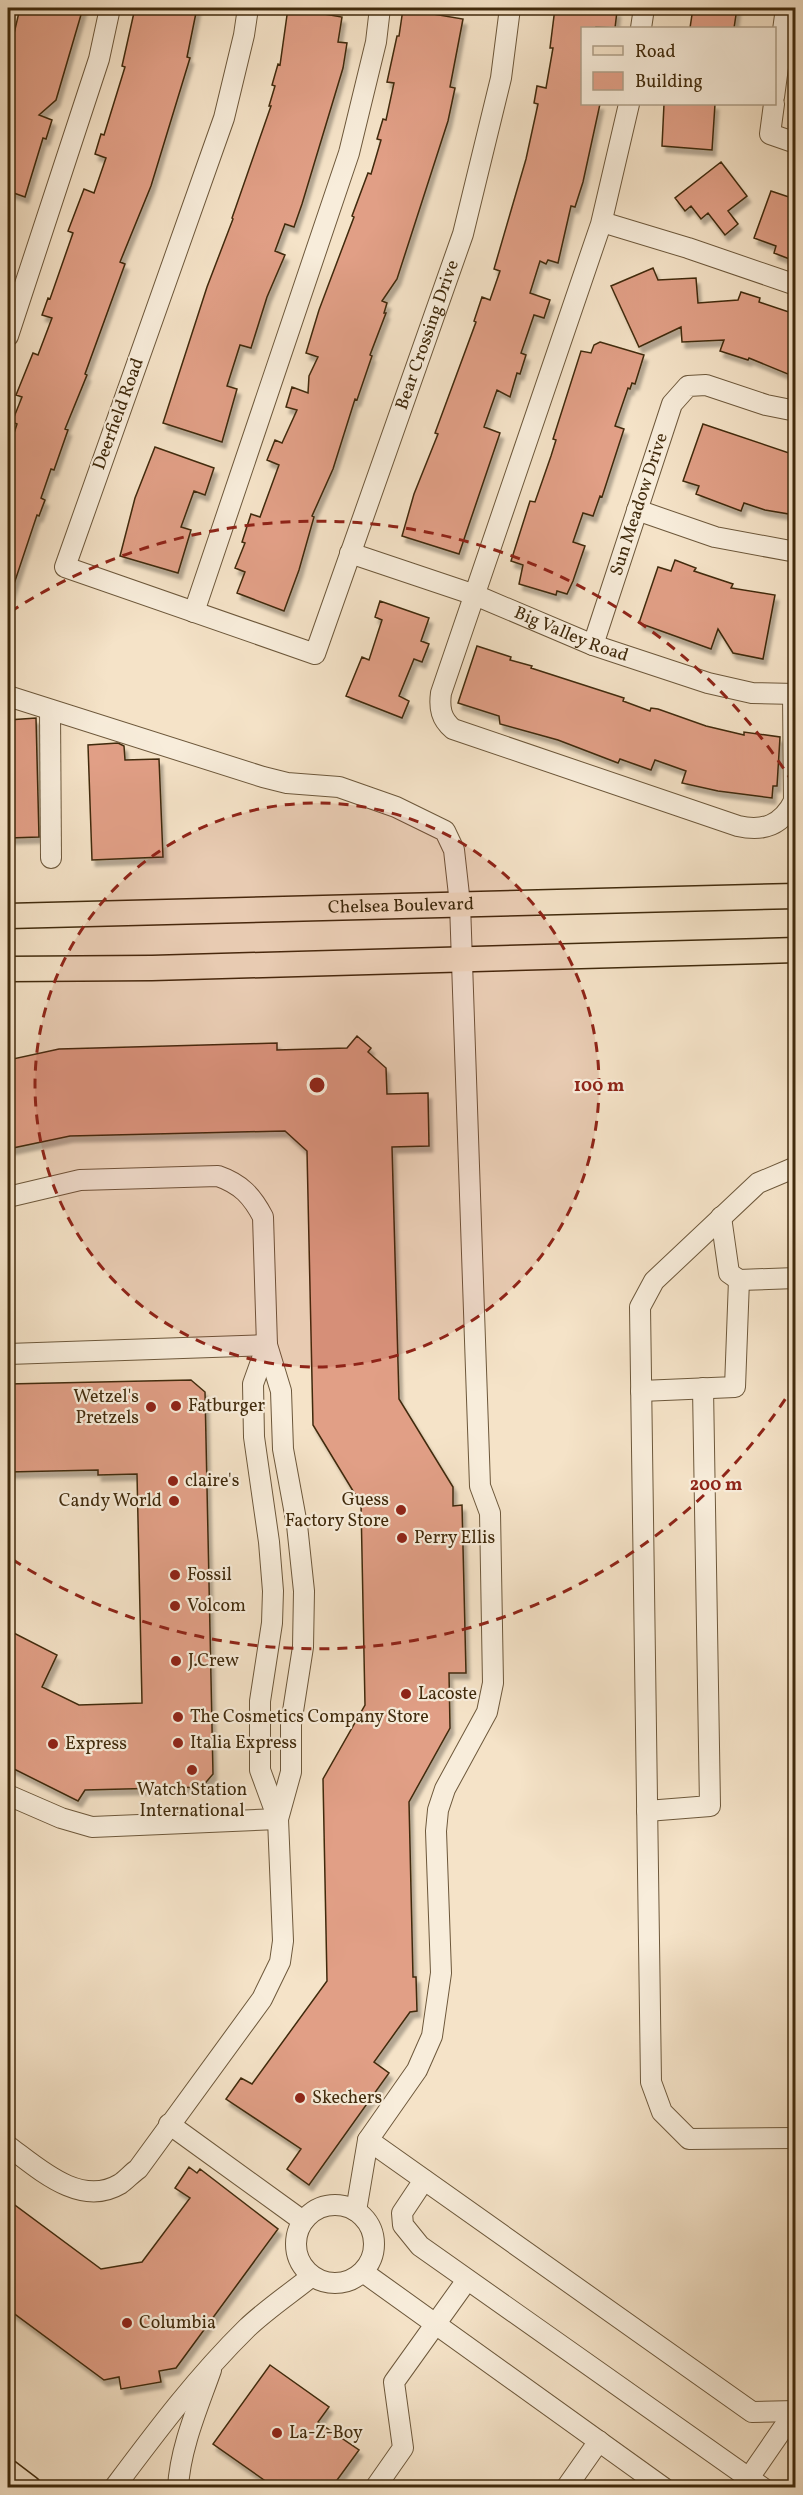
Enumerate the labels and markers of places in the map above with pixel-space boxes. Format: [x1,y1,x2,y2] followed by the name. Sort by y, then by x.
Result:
[307,1075,327,1095] centre of rings
[73,1385,139,1431] place label: Wetzel's Pretzels
[188,1394,265,1419] place label: Fatburger
[169,1399,183,1413] marker: Fatburger
[144,1400,158,1414] marker: Wetzel's Pretzels
[185,1469,239,1494] place label: claire's
[166,1474,180,1488] marker: claire's
[285,1488,389,1534] place label: Guess Factory Store
[59,1489,162,1514] place label: Candy World
[167,1494,181,1508] marker: Candy World
[394,1503,408,1517] marker: Guess Factory Store
[414,1526,495,1551] place label: Perry Ellis
[395,1531,409,1545] marker: Perry Ellis
[187,1563,232,1588] place label: Fossil
[168,1568,182,1582] marker: Fossil
[187,1594,246,1619] place label: Volcom
[168,1599,182,1613] marker: Volcom
[188,1649,239,1674] place label: J.Crew
[169,1654,183,1668] marker: J.Crew
[418,1682,477,1707] place label: Lacoste
[399,1687,413,1701] marker: Lacoste
[190,1705,429,1730] place label: The Cosmetics Company Store
[171,1710,185,1724] marker: The Cosmetics Company Store
[190,1731,297,1756] place label: Italia Express
[65,1732,127,1757] place label: Express
[171,1736,185,1750] marker: Italia Express
[46,1737,60,1751] marker: Express
[185,1763,199,1777] marker: Watch Station International
[137,1778,248,1824] place label: Watch Station International
[312,2086,382,2111] place label: Skechers
[293,2091,307,2105] marker: Skechers
[139,2311,216,2336] place label: Columbia
[120,2316,134,2330] marker: Columbia
[289,2421,363,2446] place label: La-Z-Boy
[270,2426,284,2440] marker: La-Z-Boy

